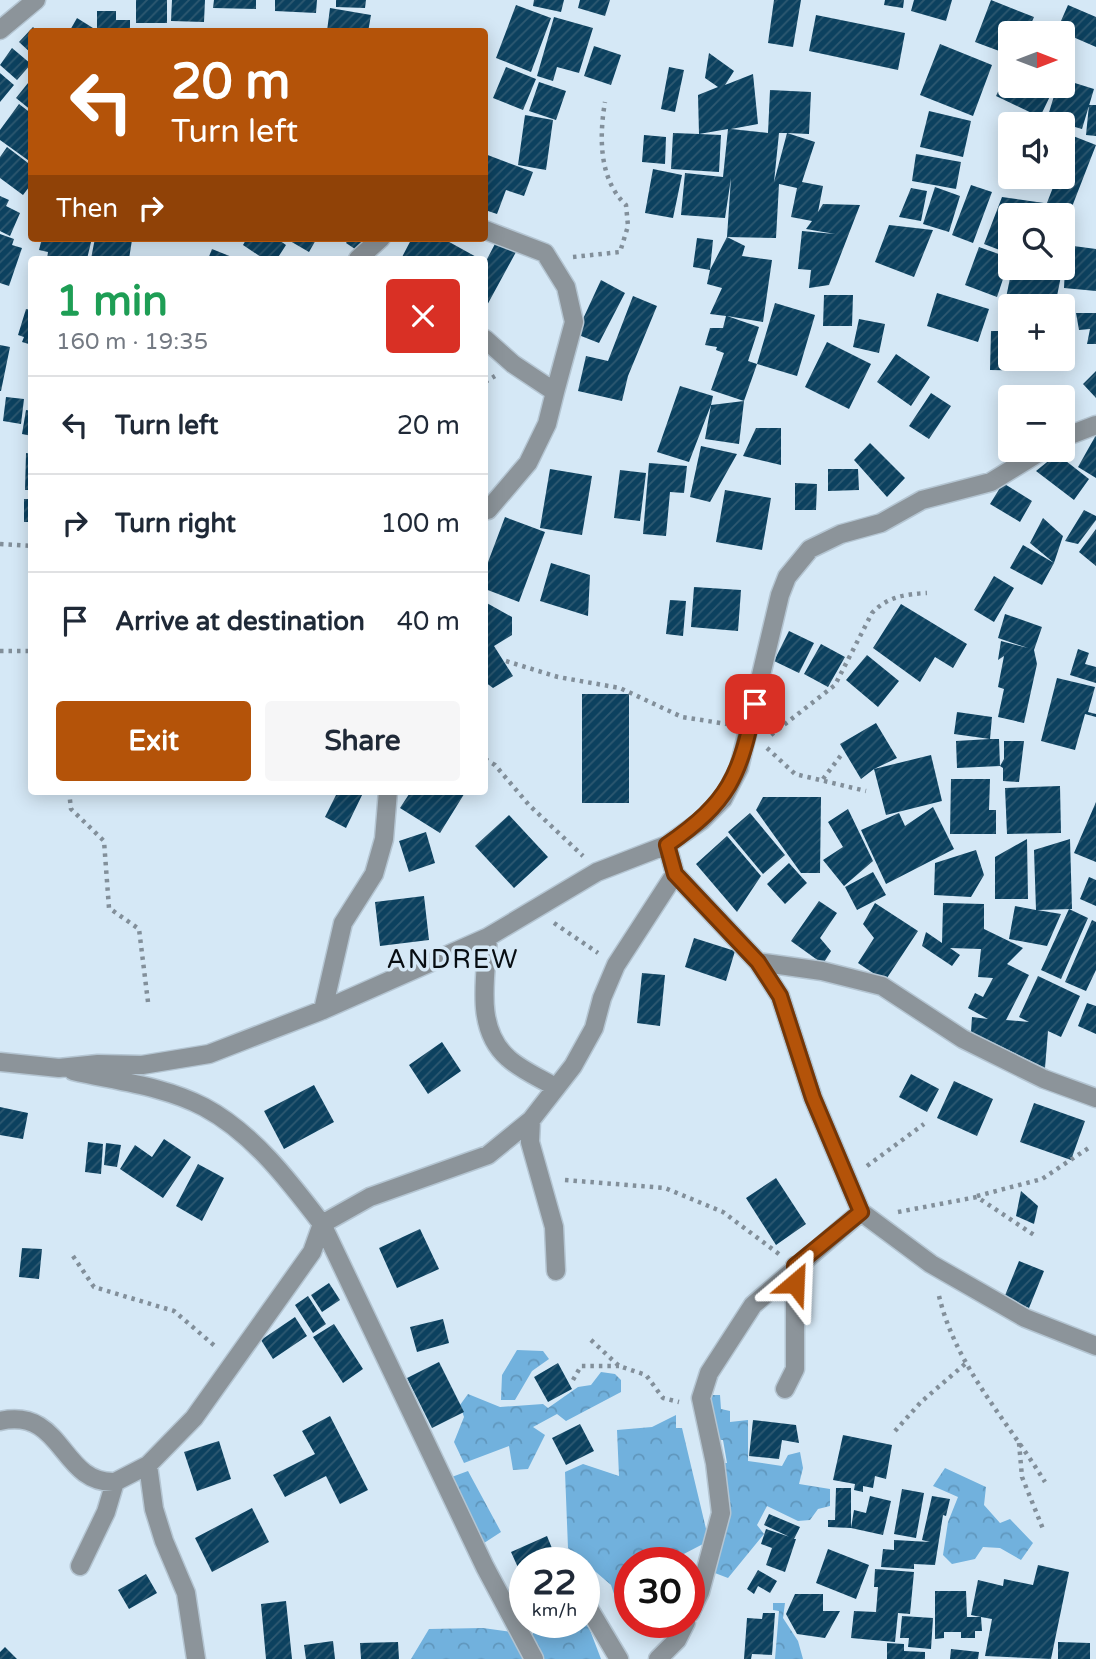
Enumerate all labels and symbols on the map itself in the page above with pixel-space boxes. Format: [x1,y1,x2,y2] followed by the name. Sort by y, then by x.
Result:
[998,21,1074,98] north arrow
[725,674,785,734] pin
[386,944,520,975] district label: ANDREW
[758,1246,832,1320] position arrow
[614,1547,705,1638] speed limit sign: 30

